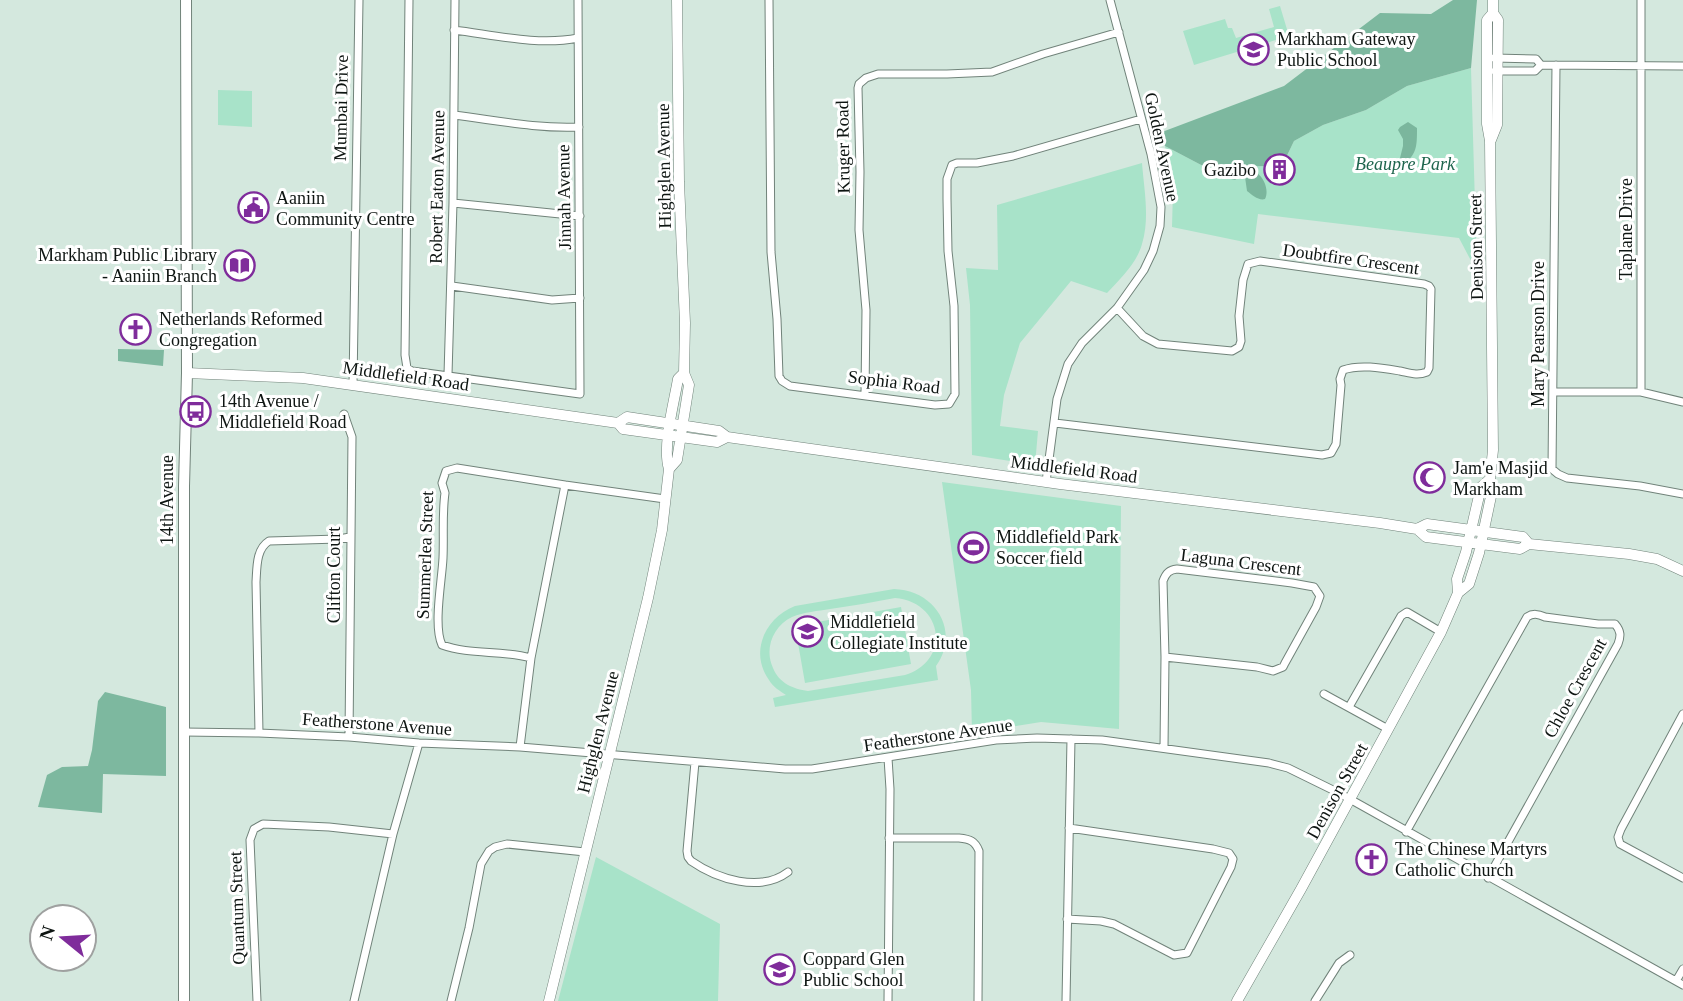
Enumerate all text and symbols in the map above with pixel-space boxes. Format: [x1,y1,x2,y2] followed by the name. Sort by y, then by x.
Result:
[1277,29,1415,70] place label: Markham Gateway Public School
[1237,32,1271,66] school or university icon: Markham Gateway Public School
[330,55,352,161] street label: Mumbai Drive
[1141,91,1183,203] street label: Golden Avenue
[832,100,854,194] street label: Kruger Road
[653,103,675,229] street label: Highglen Avenue
[426,110,448,264] street label: Robert Eaton Avenue
[553,144,575,250] street label: Jinnah Avenue
[1262,153,1296,187] building icon: Gazibo
[1355,154,1456,174] park label: Beaupre Park
[1204,160,1256,180] place label: Gazibo
[1616,178,1636,280] street label: Taplane Drive
[276,188,415,229] place label: Aaniin Community Centre
[236,191,270,225] public building icon: Aaniin Community Centre
[1465,194,1487,300] street label: Denison Street
[1282,240,1420,278] street label: Doubtfire Crescent
[38,245,217,286] place label: Markham Public Library - Aaniin Branch
[223,248,257,282] library icon: Markham Public Library - Aaniin Branch
[1528,261,1548,407] street label: Mary Pearson Drive
[159,309,322,350] place label: Netherlands Reformed Congregation
[119,312,153,346] church icon: Netherlands Reformed Congregation
[341,357,471,395] street label: Middlefield Road
[847,366,941,398] street label: Sophia Road
[219,391,346,432] place label: 14th Avenue / Middlefield Road
[179,394,213,428] bus stop icon: 14th Avenue / Middlefield Road
[1010,451,1138,487] street label: Middlefield Road
[157,455,177,545] street label: 14th Avenue
[1453,458,1548,499] place label: Jam'e Masjid Markham
[1413,461,1447,495] mosque icon: Jam'e Masjid Markham
[413,490,437,620] street label: Summerlea Street
[324,527,344,623] street label: Clifton Court
[996,527,1118,568] place label: Middlefield Park Soccer field
[956,530,990,564] sports icon: Middlefield Park Soccer field
[1180,545,1302,579] street label: Laguna Crescent
[830,612,967,653] place label: Middlefield Collegiate Institute
[790,615,824,649] school or university icon: Middlefield Collegiate Institute
[1539,635,1611,741] street label: Chloe Crescent
[573,669,623,795] street label: Highglen Avenue
[301,709,453,739] street label: Featherstone Avenue
[862,715,1014,755] street label: Featherstone Avenue
[1302,740,1372,842] street label: Denison Street
[1395,839,1547,880] place label: The Chinese Martyrs Catholic Church
[1355,842,1389,876] church icon: The Chinese Martyrs Catholic Church
[225,851,249,965] street label: Quantum Street
[28,903,98,973] north arrow
[35,923,59,943] text: N
[803,949,904,990] place label: Coppard Glen Public School
[763,952,797,986] school or university icon: Coppard Glen Public School

